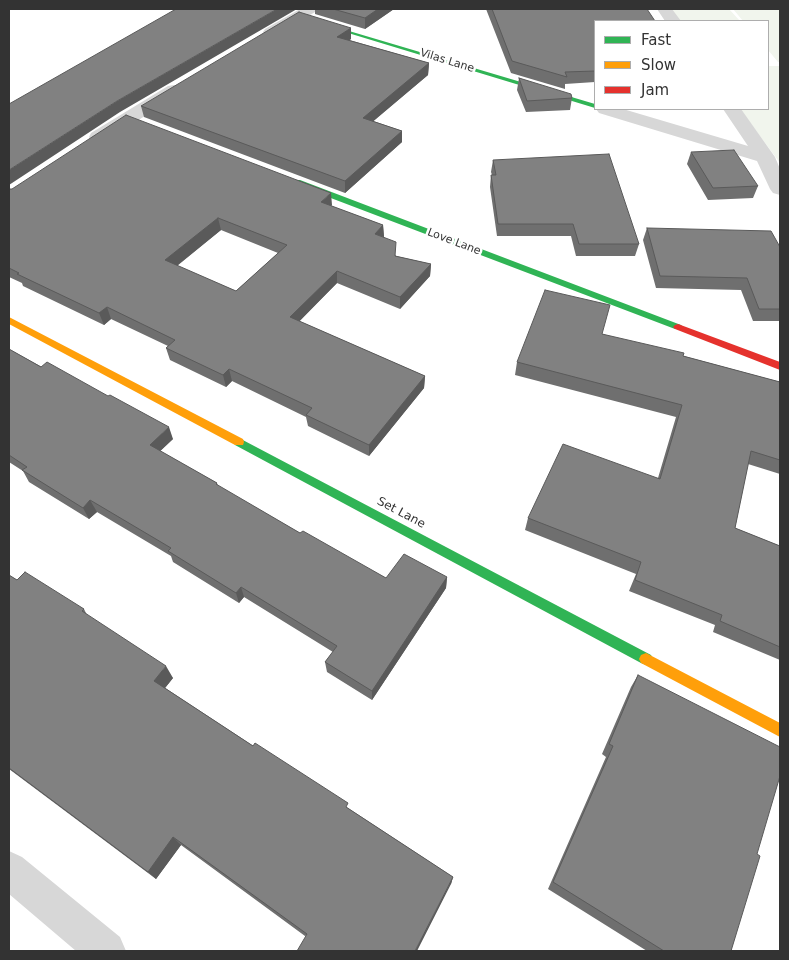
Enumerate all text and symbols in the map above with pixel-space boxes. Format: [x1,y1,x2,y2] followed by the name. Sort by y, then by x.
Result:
[594,20,769,110] legend
[641,31,671,49] text: Fast
[418,47,476,75] street label: Vilas Lane
[641,56,676,74] text: Slow
[641,81,669,99] text: Jam
[425,226,483,258] street label: Love Lane
[374,494,428,532] street label: Set Lane

